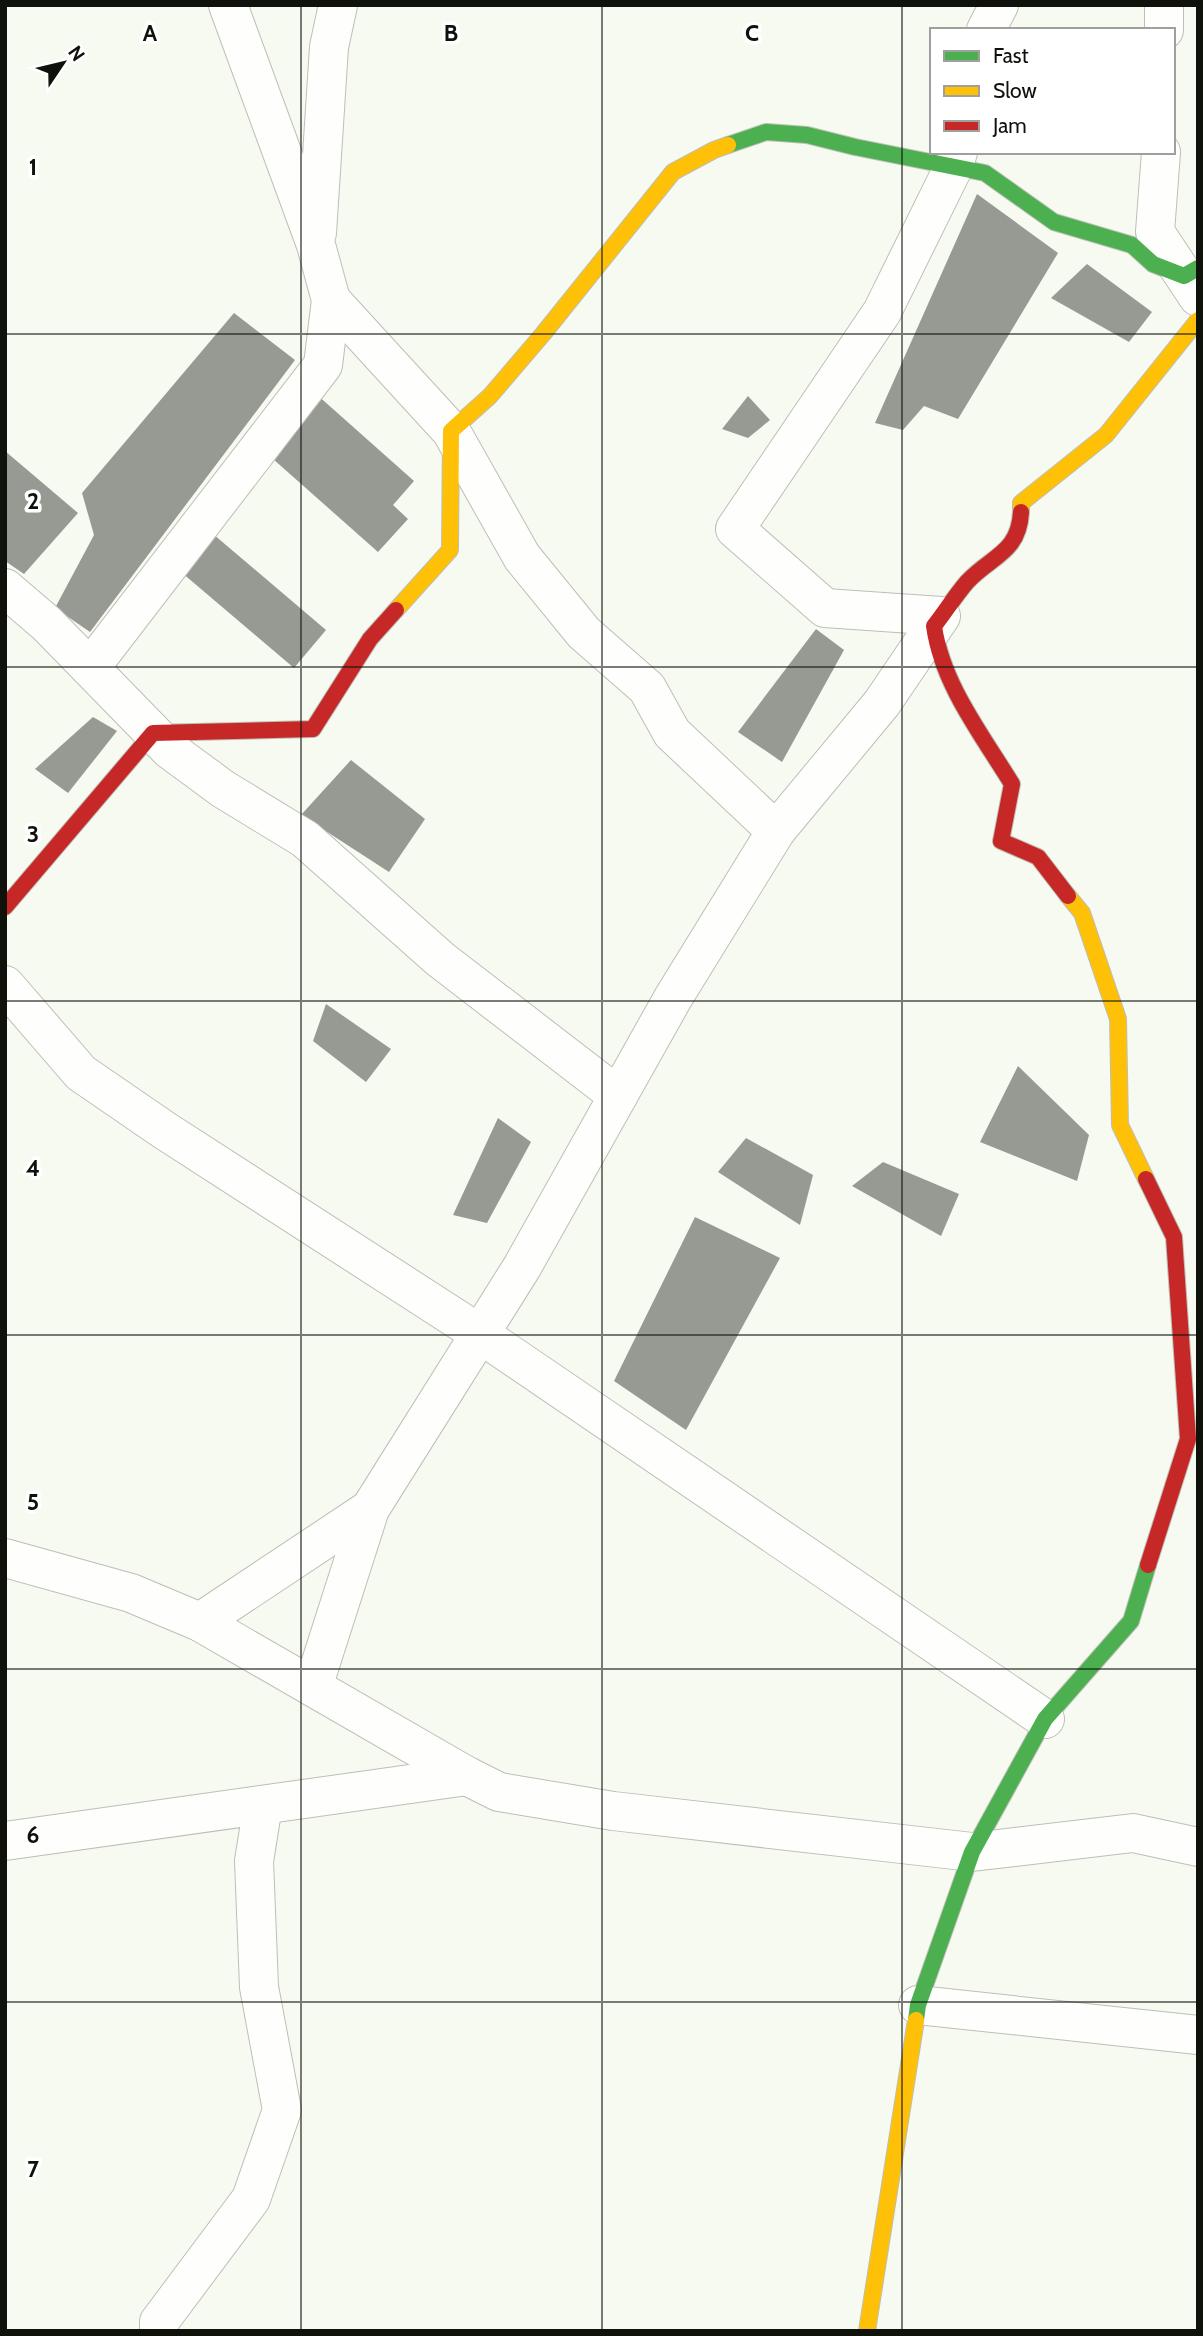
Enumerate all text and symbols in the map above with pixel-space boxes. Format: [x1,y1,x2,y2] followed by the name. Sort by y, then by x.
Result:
[143,19,158,47] text: A
[444,19,458,47] text: B
[745,19,759,47] text: C
[28,28,98,98] north arrow
[930,28,1175,154] legend
[63,41,90,66] text: N
[993,43,1029,68] text: Fast
[993,78,1037,103] text: Slow
[992,113,1027,138] text: Jam
[29,153,37,181] text: 1
[27,487,39,515] text: 2
[27,820,39,848] text: 3
[26,1154,40,1182] text: 4
[27,1488,39,1516] text: 5
[27,1821,39,1849] text: 6
[27,2155,39,2183] text: 7

